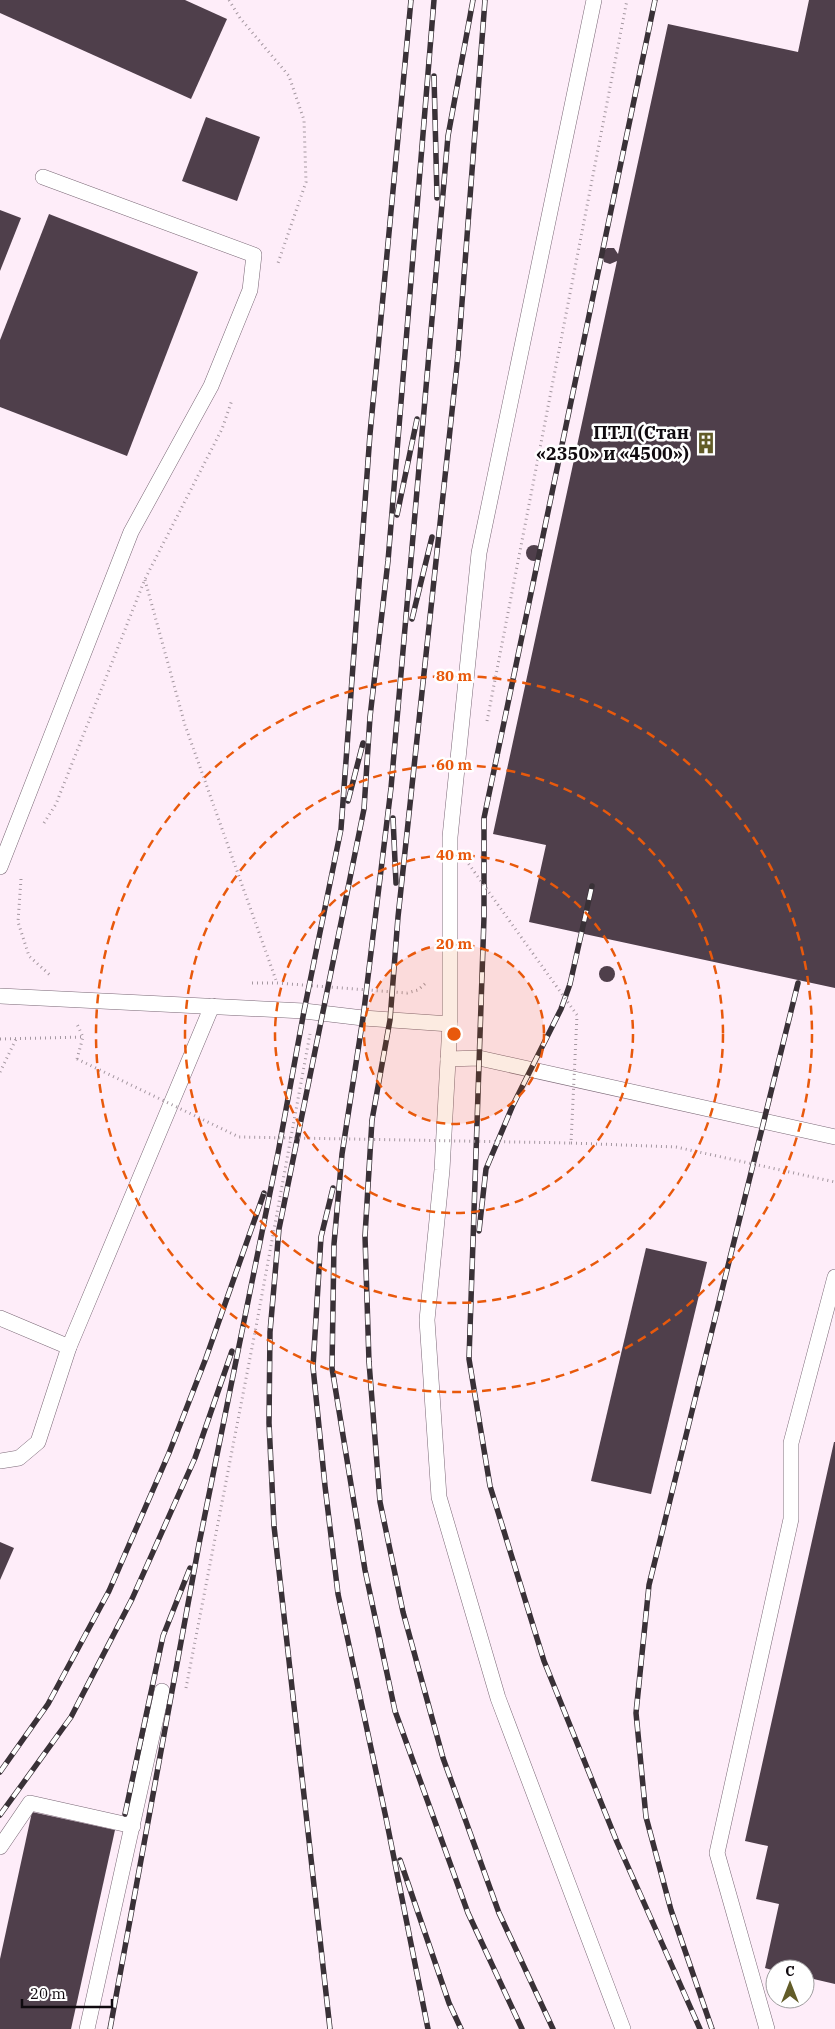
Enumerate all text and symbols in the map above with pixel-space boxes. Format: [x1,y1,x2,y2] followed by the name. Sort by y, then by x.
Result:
[536,421,689,465] place label: ПТЛ (Стан «2350» и «4500»)
[693,430,719,456] building icon: ПТЛ (Стан «2350» и «4500»)
[436,666,472,685] text: 80 m
[436,755,472,774] text: 60 m
[436,845,472,864] text: 40 m
[436,934,472,953] text: 20 m
[445,1025,463,1043] centre of rings
[765,1959,815,2009] north arrow
[785,1962,795,1980] text: С
[22,1976,112,2008] scale bar
[30,1984,66,2003] text: 20 m

